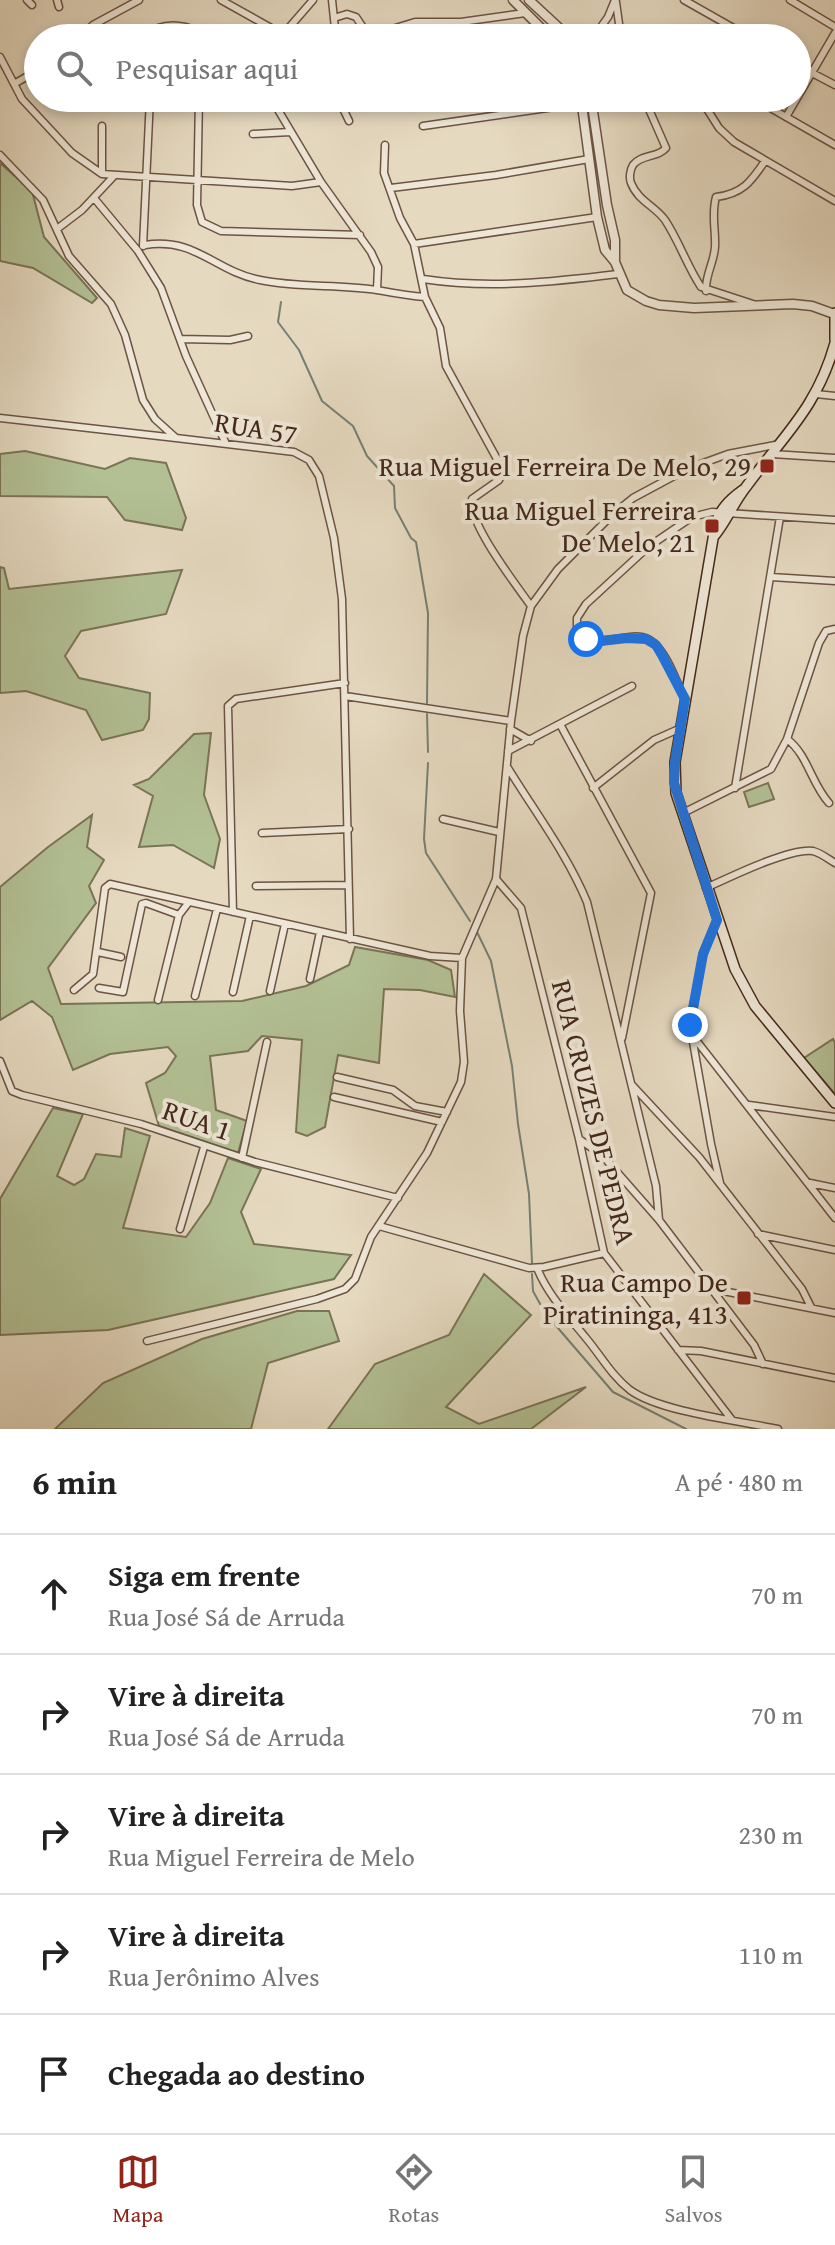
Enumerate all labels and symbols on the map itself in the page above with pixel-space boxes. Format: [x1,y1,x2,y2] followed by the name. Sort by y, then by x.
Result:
[212,401,300,454] street label: RUA 57
[379,445,751,486] place label: Rua Miguel Ferreira De Melo, 29
[758,457,776,475] marker: Rua Miguel Ferreira De Melo, 29
[464,489,697,562] place label: Rua Miguel Ferreira De Melo, 21
[703,517,721,535] marker: Rua Miguel Ferreira De Melo, 21
[568,621,604,657] route start
[542,975,647,1249] street label: RUA CRUZES DE PEDRA
[672,1007,708,1043] route end
[157,1089,237,1150] street label: RUA 1
[543,1261,728,1334] place label: Rua Campo De Piratininga, 413
[735,1289,753,1307] marker: Rua Campo De Piratininga, 413

